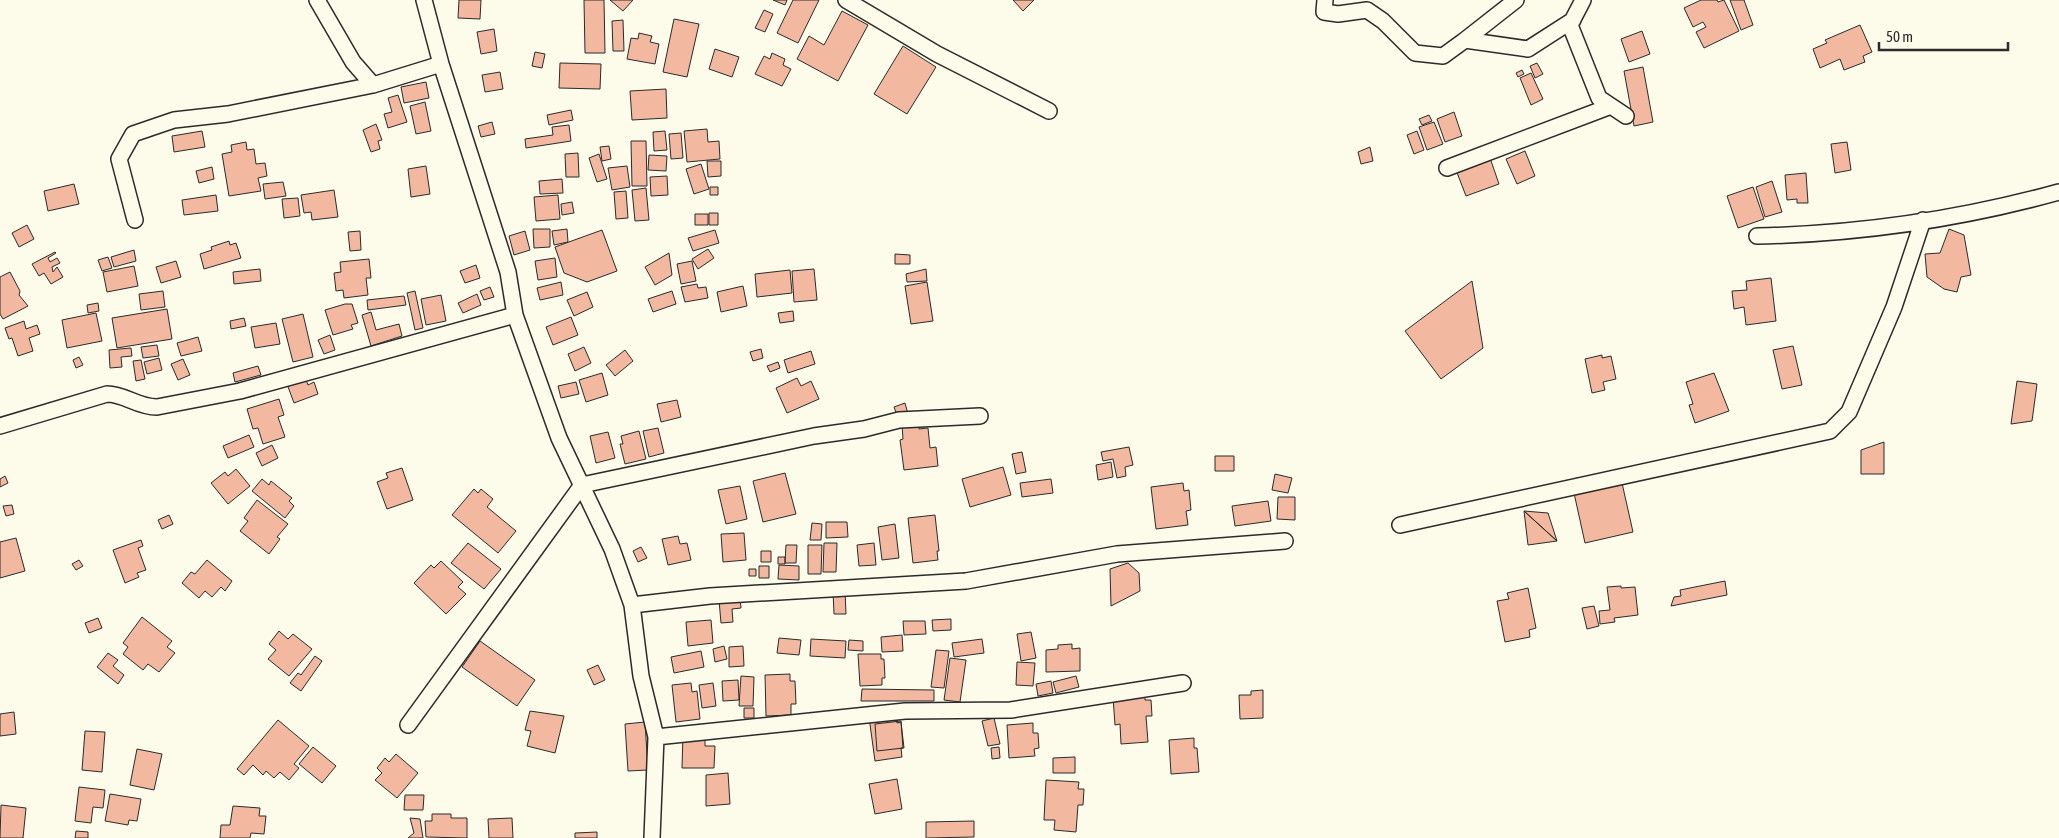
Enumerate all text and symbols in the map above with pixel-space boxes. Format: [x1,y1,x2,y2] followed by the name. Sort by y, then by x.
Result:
[1879,20,2008,52] scale bar
[1886,28,1913,45] text: 50 m

